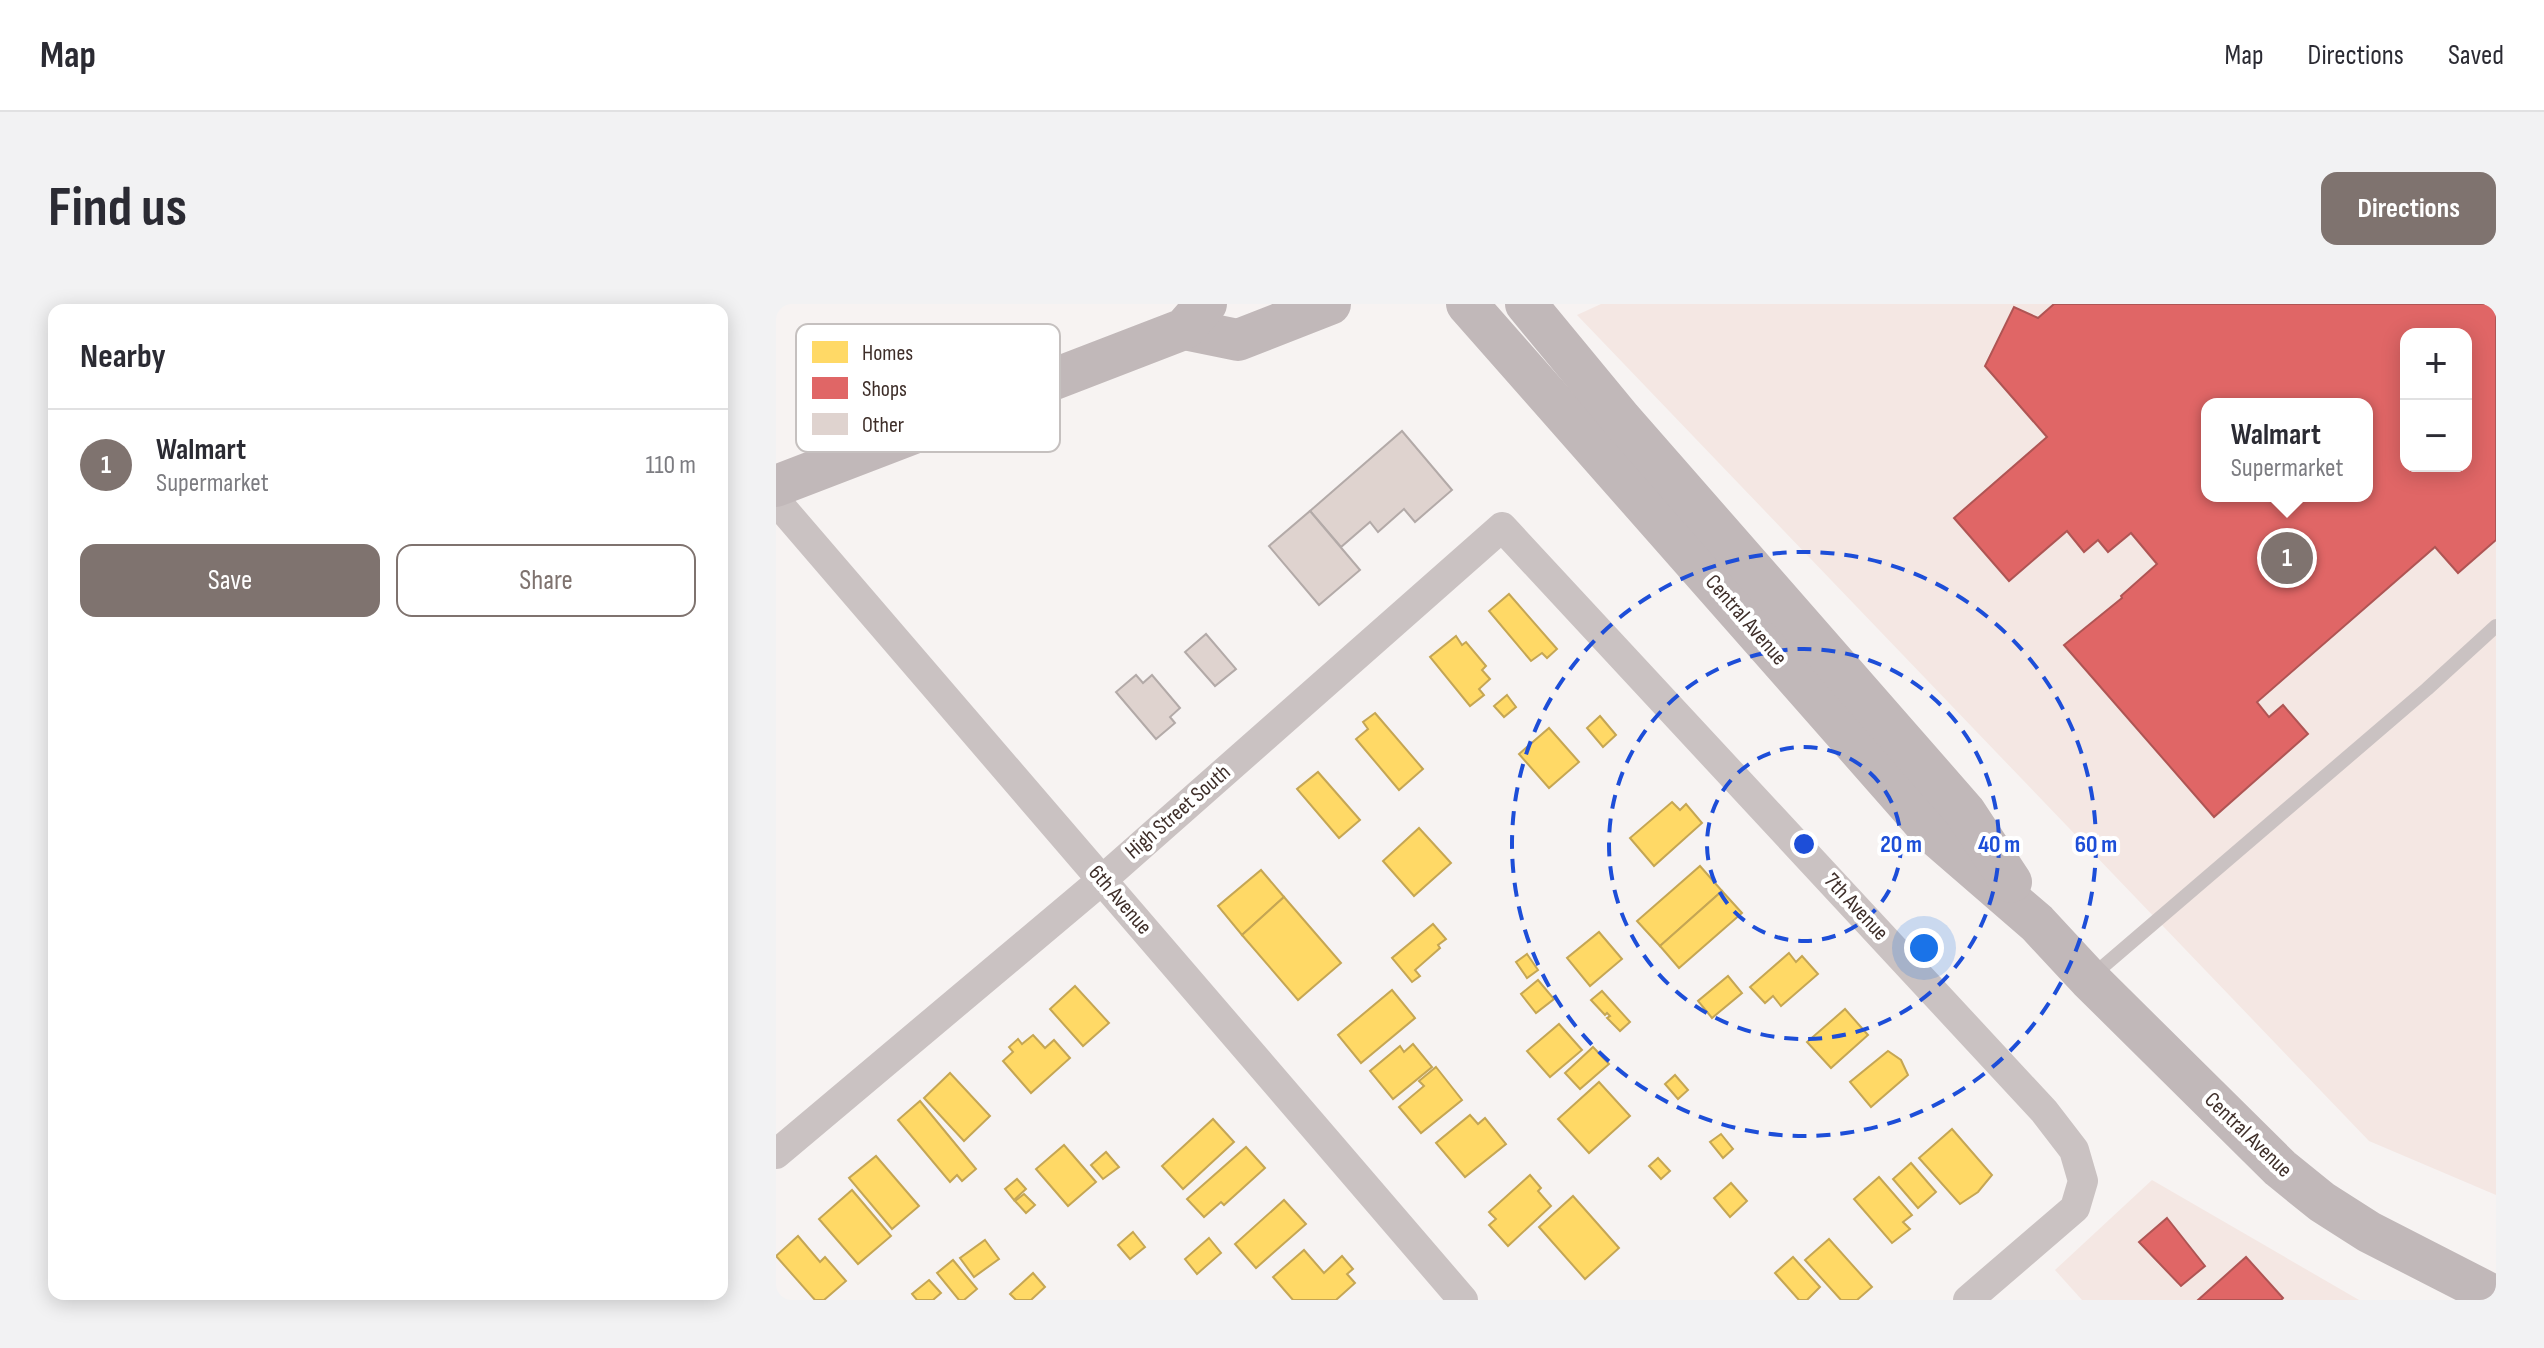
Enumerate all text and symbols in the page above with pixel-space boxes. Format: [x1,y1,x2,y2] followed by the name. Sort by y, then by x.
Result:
[40,33,96,78] text: Map
[2225,39,2264,72] text: Map
[2308,39,2404,72] text: Directions
[2448,39,2504,72] text: Saved
[2321,172,2496,245] button: Directions
[48,175,187,242] text: Find us
[796,324,1060,452] legend
[2400,328,2472,472] map controls
[2400,328,2472,400] button: +
[80,336,166,377] text: Nearby
[862,340,913,367] text: Homes
[862,376,907,403] text: Shops
[2201,398,2373,502] popup
[2400,400,2472,472] button: −
[862,412,904,439] text: Other
[2231,417,2321,453] text: Walmart
[156,432,246,468] text: Walmart
[101,450,111,481] text: 1
[645,450,696,481] text: 110 m
[2231,453,2343,484] text: Supermarket
[156,468,269,499] text: Supermarket
[2261,528,2313,588] pin: 1
[80,544,380,617] button: Save
[396,544,696,617] button: Share
[1699,569,1793,671] street label: Central Avenue
[1120,759,1236,865] street label: High Street South
[1790,830,1818,858] centre of rings
[1880,830,1922,859] text: 20 m
[1978,830,2020,859] text: 40 m
[2075,830,2117,859] text: 60 m
[1083,860,1157,940] street label: 6th Avenue
[1818,868,1894,946] street label: 7th Avenue
[1904,928,1944,968] your location
[2199,1087,2297,1183] street label: Central Avenue

